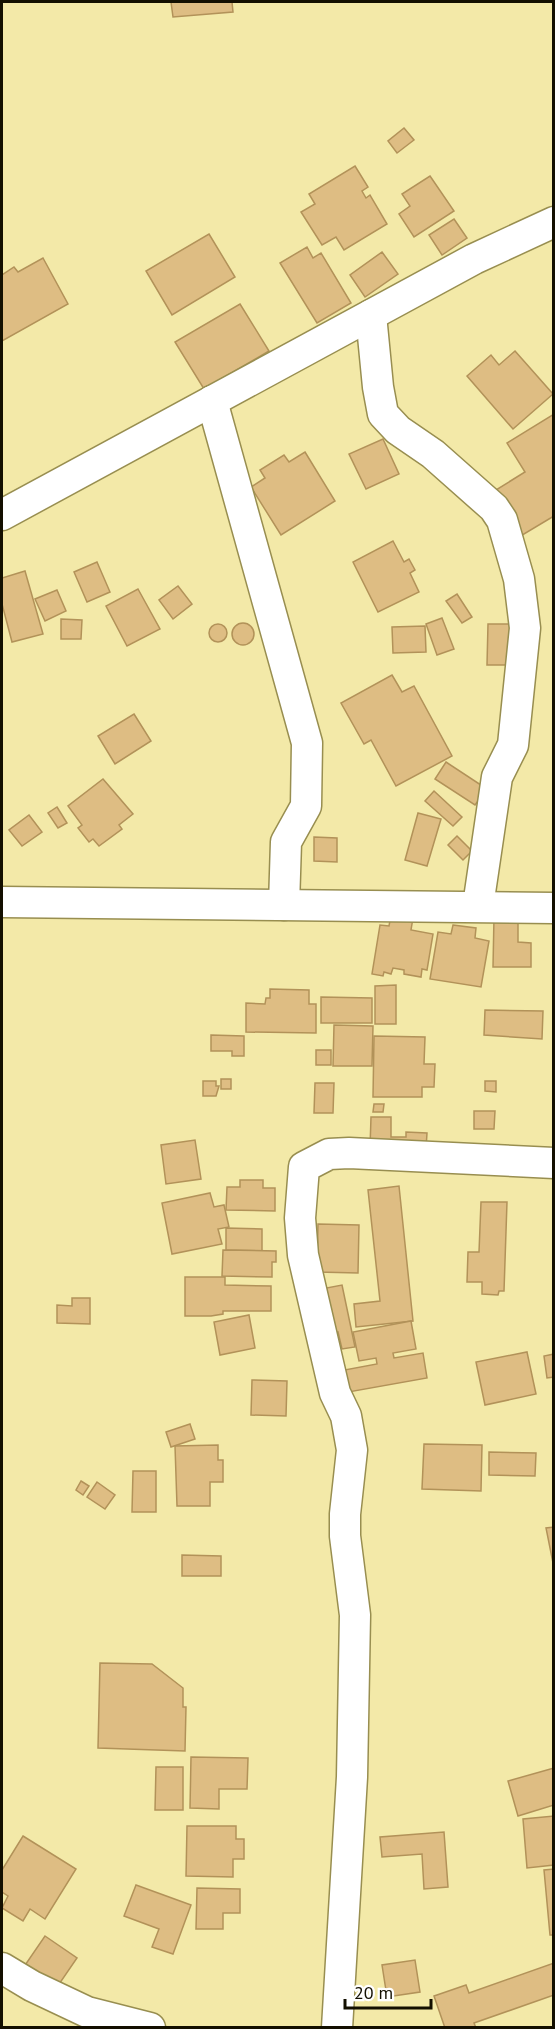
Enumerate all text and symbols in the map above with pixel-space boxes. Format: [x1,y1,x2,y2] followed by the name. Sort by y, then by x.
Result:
[345,1972,430,2010] scale bar
[354,1981,393,2004] text: 20 m

